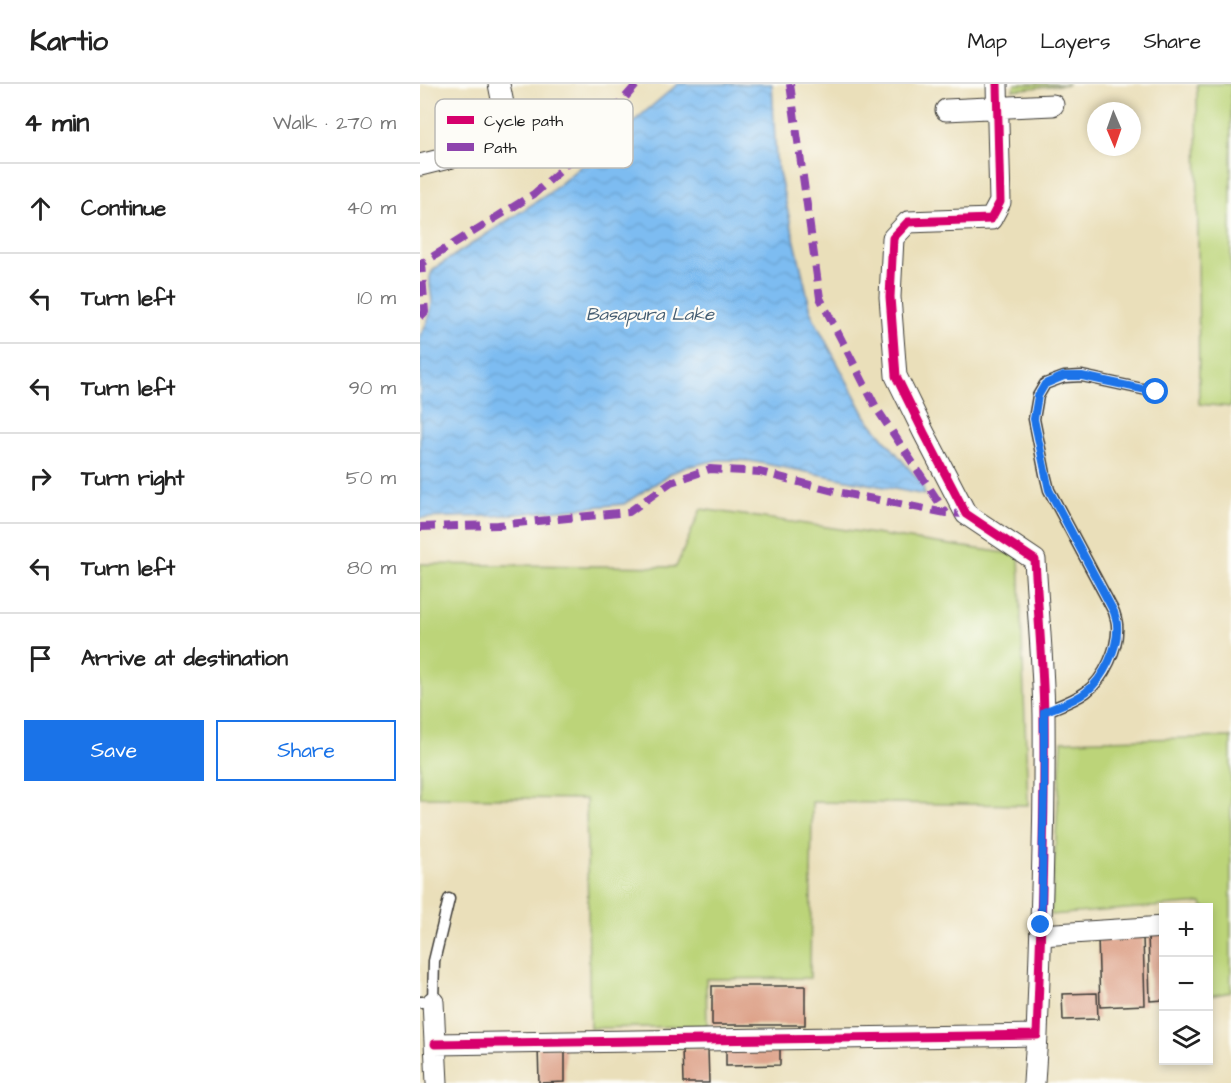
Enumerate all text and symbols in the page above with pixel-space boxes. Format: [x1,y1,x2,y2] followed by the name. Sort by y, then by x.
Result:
[30,22,108,61] text: Kartio
[967,27,1007,56] text: Map
[1040,27,1110,56] text: Layers
[1143,27,1201,56] text: Share
[435,99,633,168] legend
[1087,102,1141,156] north arrow
[24,105,89,141] text: 4 min
[273,109,396,137] text: Walk · 270 m
[484,110,563,133] text: Cycle path
[484,137,517,159] text: Path
[24,192,57,225] icon: ahead
[81,193,166,224] text: Continue
[346,194,396,222] text: 40 m
[24,282,57,315] icon: left
[81,283,175,314] text: Turn left
[357,284,396,312] text: 10 m
[586,302,715,327] water label: Basapura Lake
[24,372,57,405] icon: left
[81,373,175,404] text: Turn left
[348,374,396,402] text: 90 m
[1142,378,1168,404] route start
[24,462,57,495] icon: right
[81,463,184,494] text: Turn right
[346,464,396,492] text: 50 m
[24,552,57,585] icon: left
[81,553,175,584] text: Turn left
[347,554,396,582] text: 80 m
[24,642,57,675] icon: arrive
[81,643,288,674] text: Arrive at destination
[24,720,204,781] button: Save
[216,720,396,781] button: Share
[1159,903,1213,1065] map controls
[1159,903,1213,957] button: +
[1027,911,1053,937] route end
[1159,957,1213,1011] button: −
[1159,1011,1213,1065] button: layers

